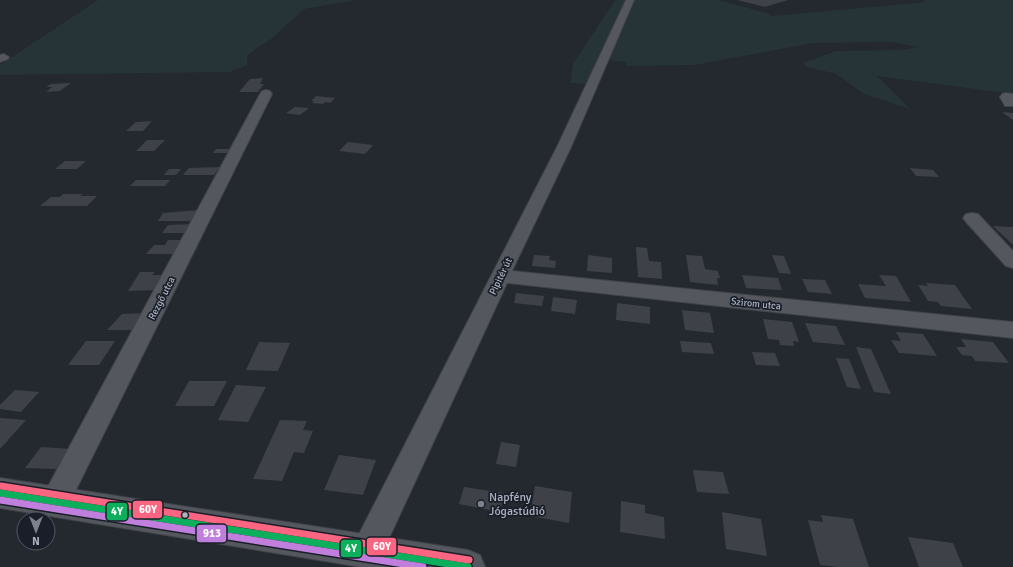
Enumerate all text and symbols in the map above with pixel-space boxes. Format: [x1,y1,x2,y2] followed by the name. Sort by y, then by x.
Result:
[487,256,515,297] street label: Pipitér út
[146,275,178,322] street label: Rezgő utca
[730,295,781,313] street label: Szirom utca
[489,490,545,519] place label: Napfény Jógastúdió
[476,499,486,509] marker: Napfény Jógastúdió
[132,500,163,519] line badge: 60Y
[106,502,128,521] line badge: 4Y
[139,503,157,516] text: 60Y
[111,505,123,518] text: 4Y
[180,510,190,520] unlabelled marker
[16,511,56,551] north arrow
[196,524,227,543] line badge: 913
[203,527,221,540] text: 913
[32,534,40,547] text: N
[366,537,397,556] line badge: 60Y
[340,539,362,558] line badge: 4Y
[373,540,391,553] text: 60Y
[345,542,357,555] text: 4Y

